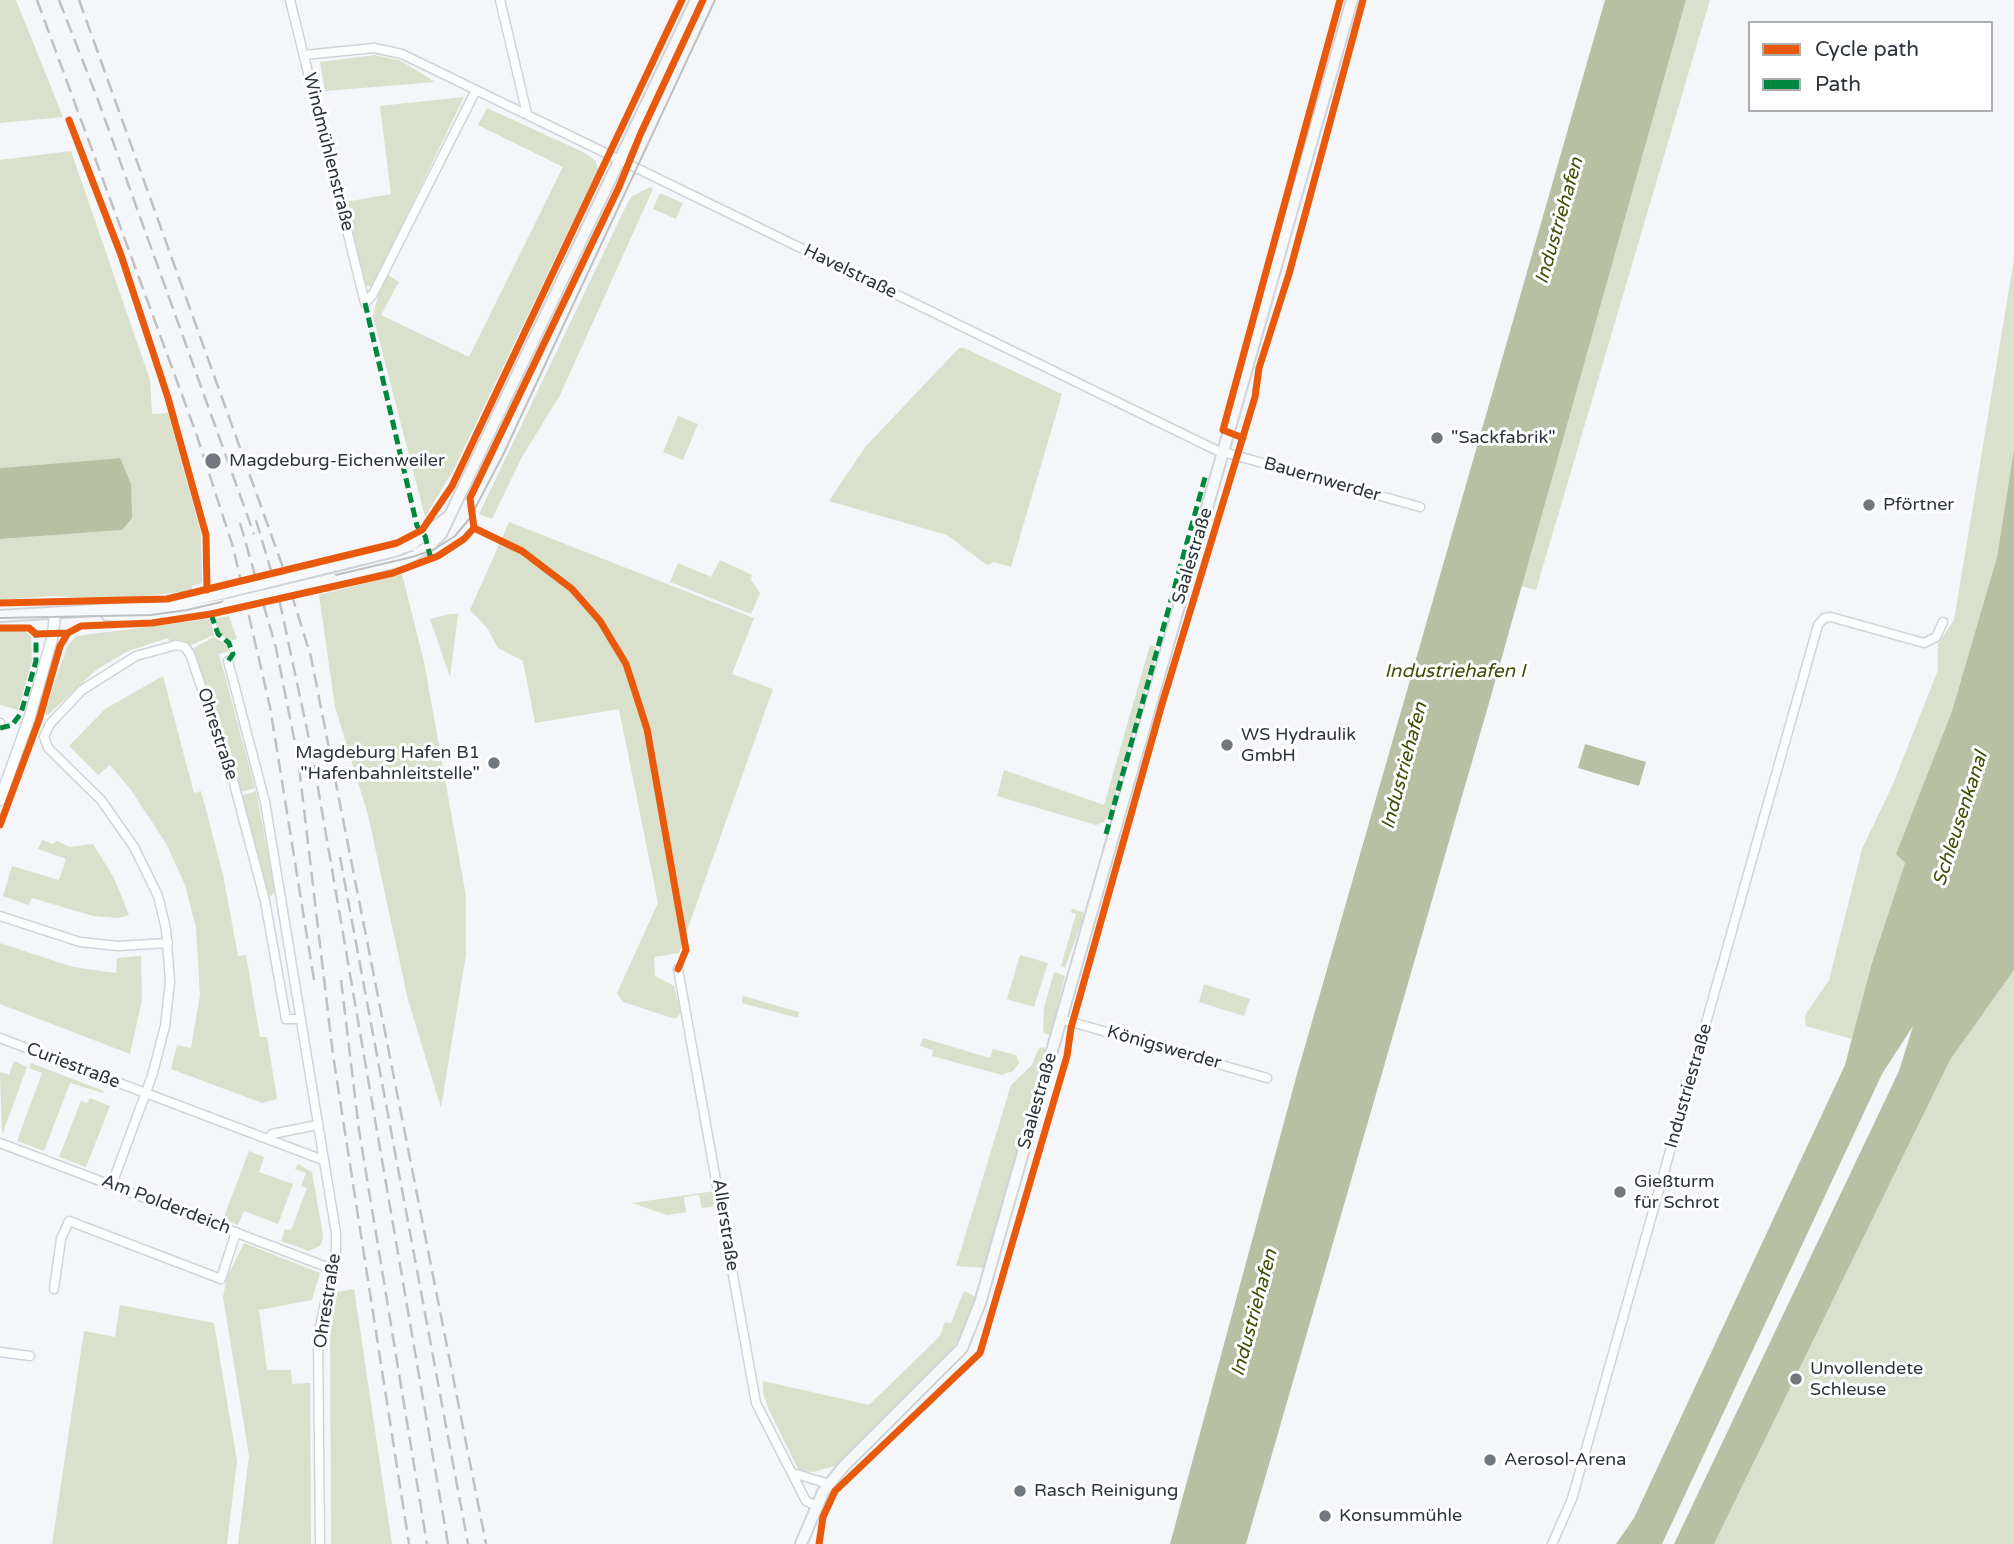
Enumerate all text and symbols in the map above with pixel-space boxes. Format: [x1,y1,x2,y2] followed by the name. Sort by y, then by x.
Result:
[1748,21,1993,112] legend
[1815,37,1919,62] text: Cycle path
[298,71,358,233] street label: Windmühlenstraße
[1815,72,1861,97] text: Path
[1531,155,1589,287] water label: Industriehafen
[800,240,900,304] street label: Havelstraße
[1451,427,1556,449] place label: "Sackfabrik"
[1429,430,1445,446] marker: "Sackfabrik"
[229,450,445,472] place label: Magdeburg-Eichenweiler
[203,451,223,471] marker: Magdeburg-Eichenweiler
[1261,453,1383,507] street label: Bauernwerder
[1883,494,1954,516] place label: Pförtner
[1861,497,1877,513] marker: Pförtner
[1168,505,1218,607] street label: Saalestraße
[1385,661,1525,683] water label: Industriehafen I
[192,685,242,783] street label: Ohrestraße
[1377,700,1433,832] water label: Industriehafen
[1241,724,1356,766] place label: WS Hydraulik GmbH
[1219,737,1235,753] marker: WS Hydraulik GmbH
[295,742,480,784] place label: Magdeburg Hafen B1 "Hafenbahnleitstelle"
[1929,749,1993,889] water label: Schleusenkanal
[486,755,502,771] marker: Magdeburg Hafen B1 "Hafenbahnleitstelle"
[1104,1021,1224,1075] street label: Königswerder
[1661,1021,1717,1151] street label: Industriestraße
[23,1038,123,1094] street label: Curiestraße
[1014,1050,1062,1152] street label: Saalestraße
[98,1170,234,1240] street label: Am Polderdeich
[1634,1171,1719,1214] place label: Gießturm für Schrot
[707,1177,743,1273] street label: Allerstraße
[1612,1184,1628,1200] marker: Gießturm für Schrot
[1227,1247,1283,1379] water label: Industriehafen
[310,1252,346,1350] street label: Ohrestraße
[1810,1358,1923,1400] place label: Unvollendete Schleuse
[1788,1371,1804,1387] marker: Unvollendete Schleuse
[1504,1449,1626,1471] place label: Aerosol-Arena
[1482,1452,1498,1468] marker: Aerosol-Arena
[1034,1480,1178,1502] place label: Rasch Reinigung
[1012,1483,1028,1499] marker: Rasch Reinigung
[1339,1505,1462,1527] place label: Konsummühle
[1317,1508,1333,1524] marker: Konsummühle

